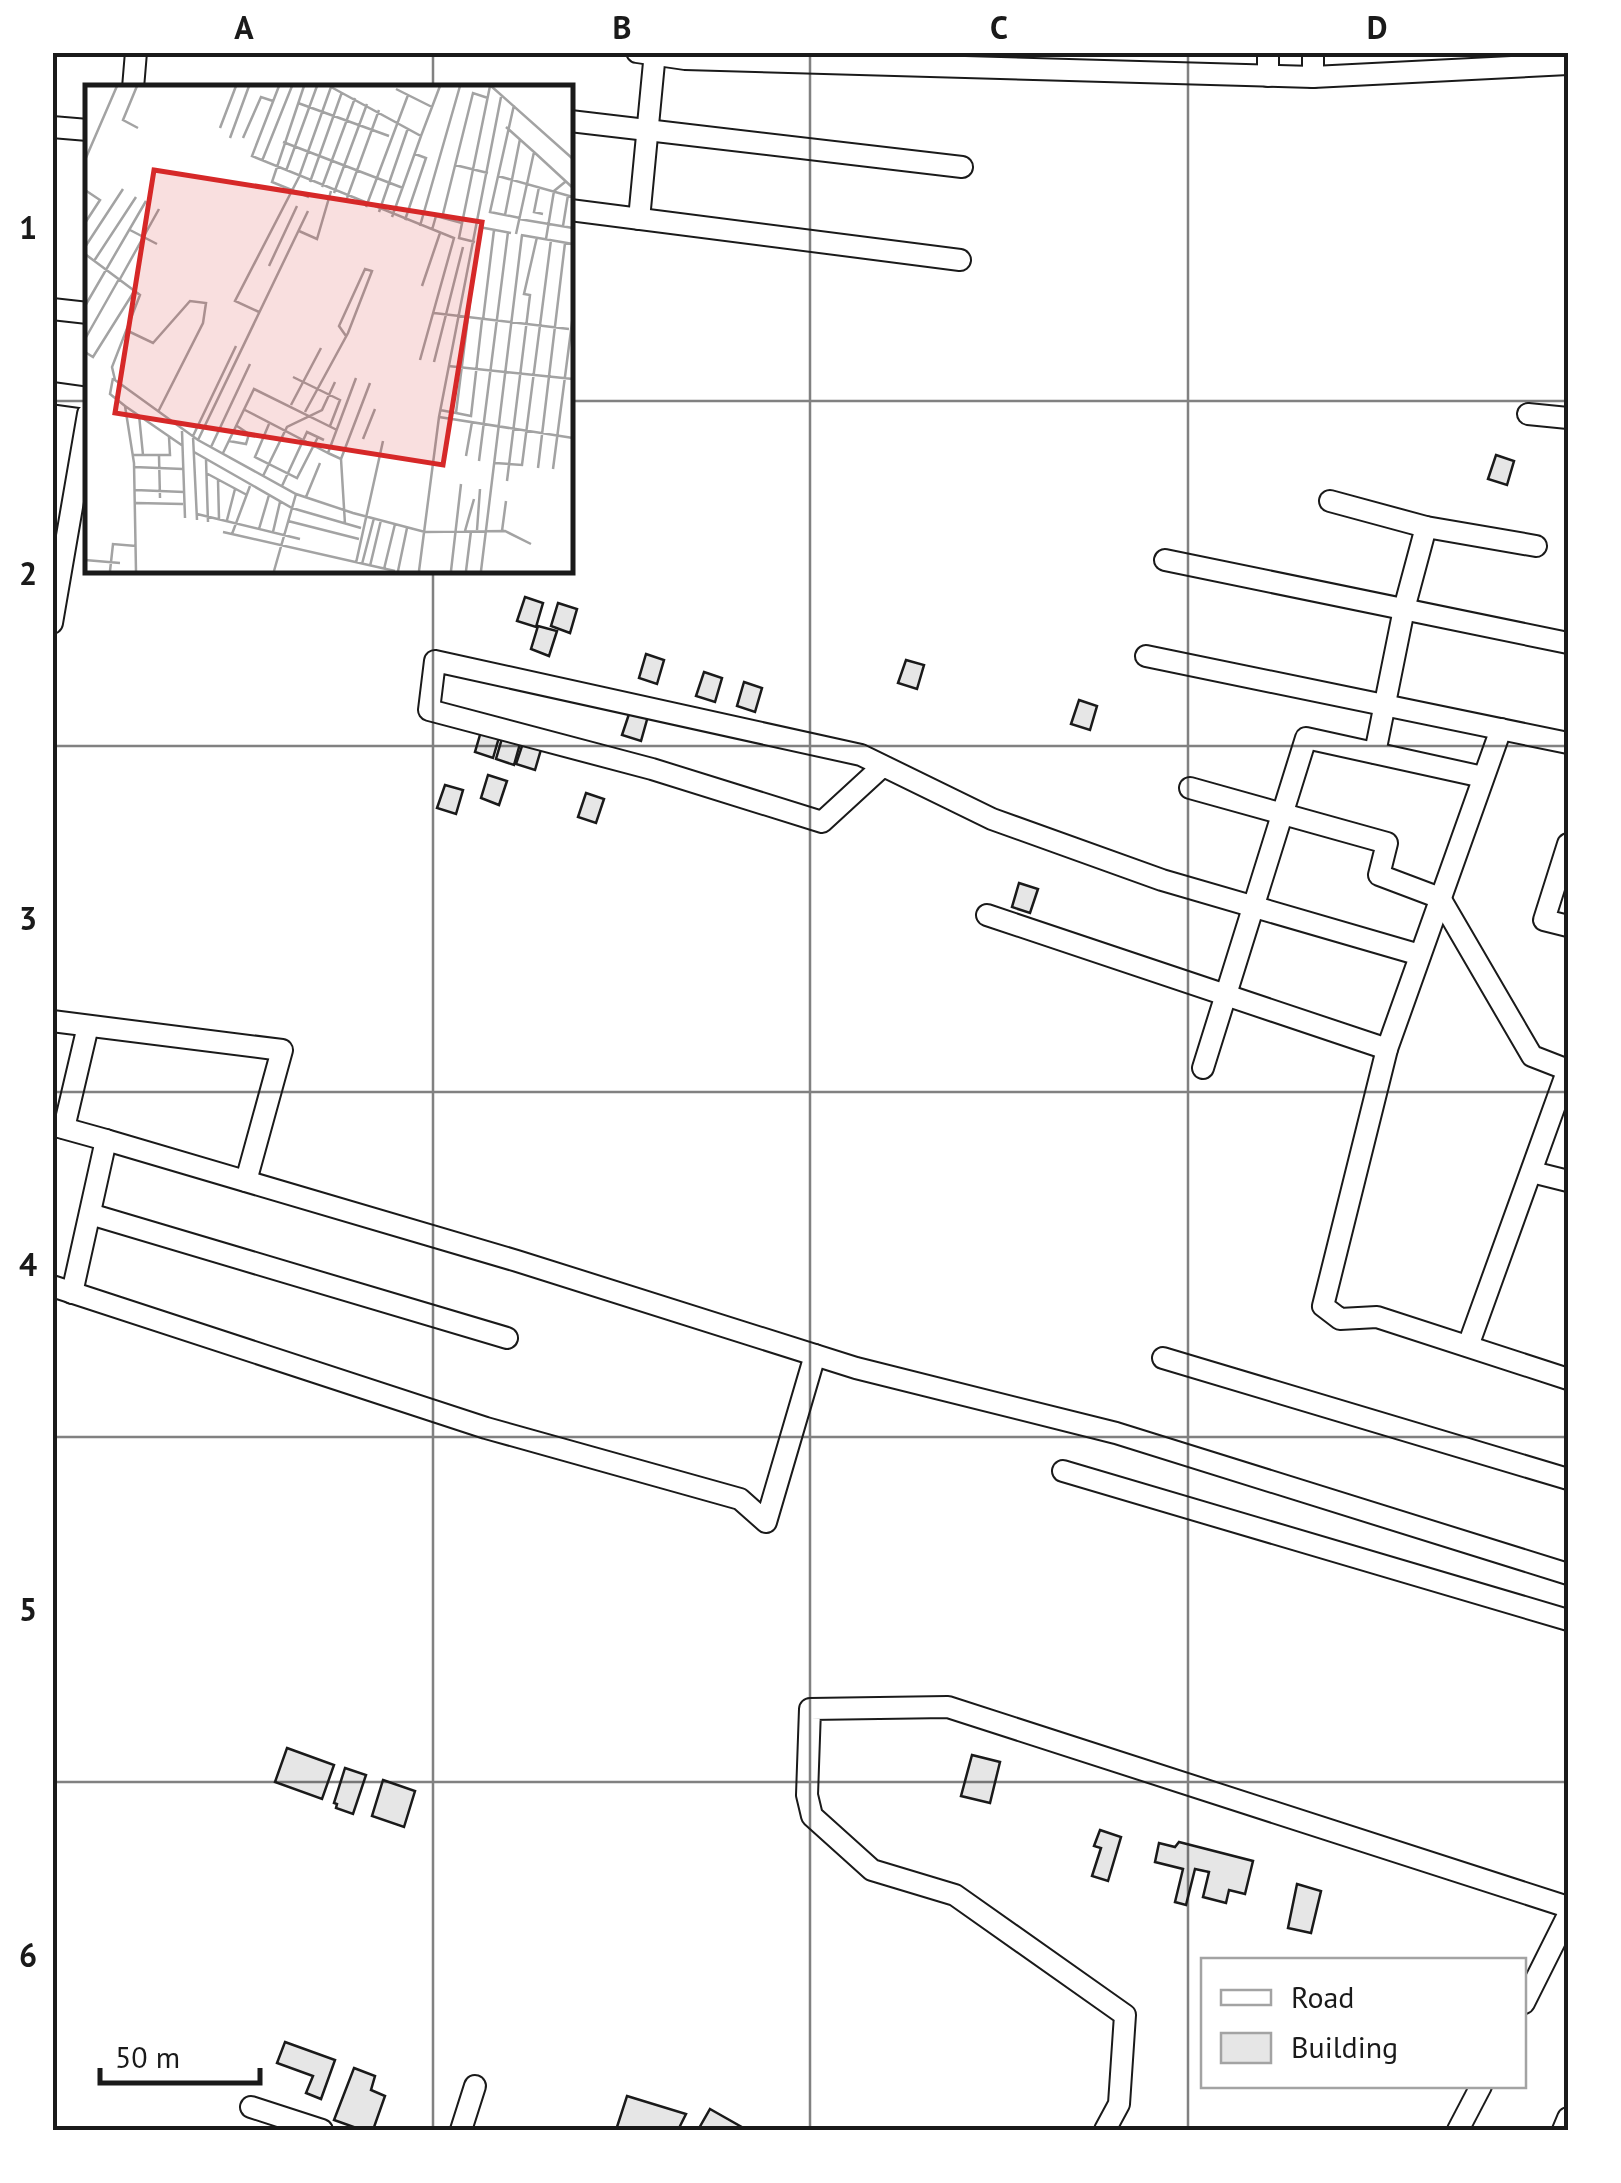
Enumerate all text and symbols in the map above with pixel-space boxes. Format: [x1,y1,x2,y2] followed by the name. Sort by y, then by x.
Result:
[234,6,254,48] text: A
[613,6,631,48] text: B
[990,6,1008,48] text: C
[1367,6,1387,48] text: D
[85,85,572,572] inset map
[19,206,37,248] text: 1
[19,552,37,594] text: 2
[19,897,37,939] text: 3
[19,1243,37,1285] text: 4
[19,1588,37,1630] text: 5
[19,1934,37,1976] text: 6
[1201,1958,1526,2088] legend
[1291,1977,1355,2016] text: Road
[100,2023,260,2085] scale bar
[1291,2027,1398,2066] text: Building
[115,2037,180,2076] text: 50 m

